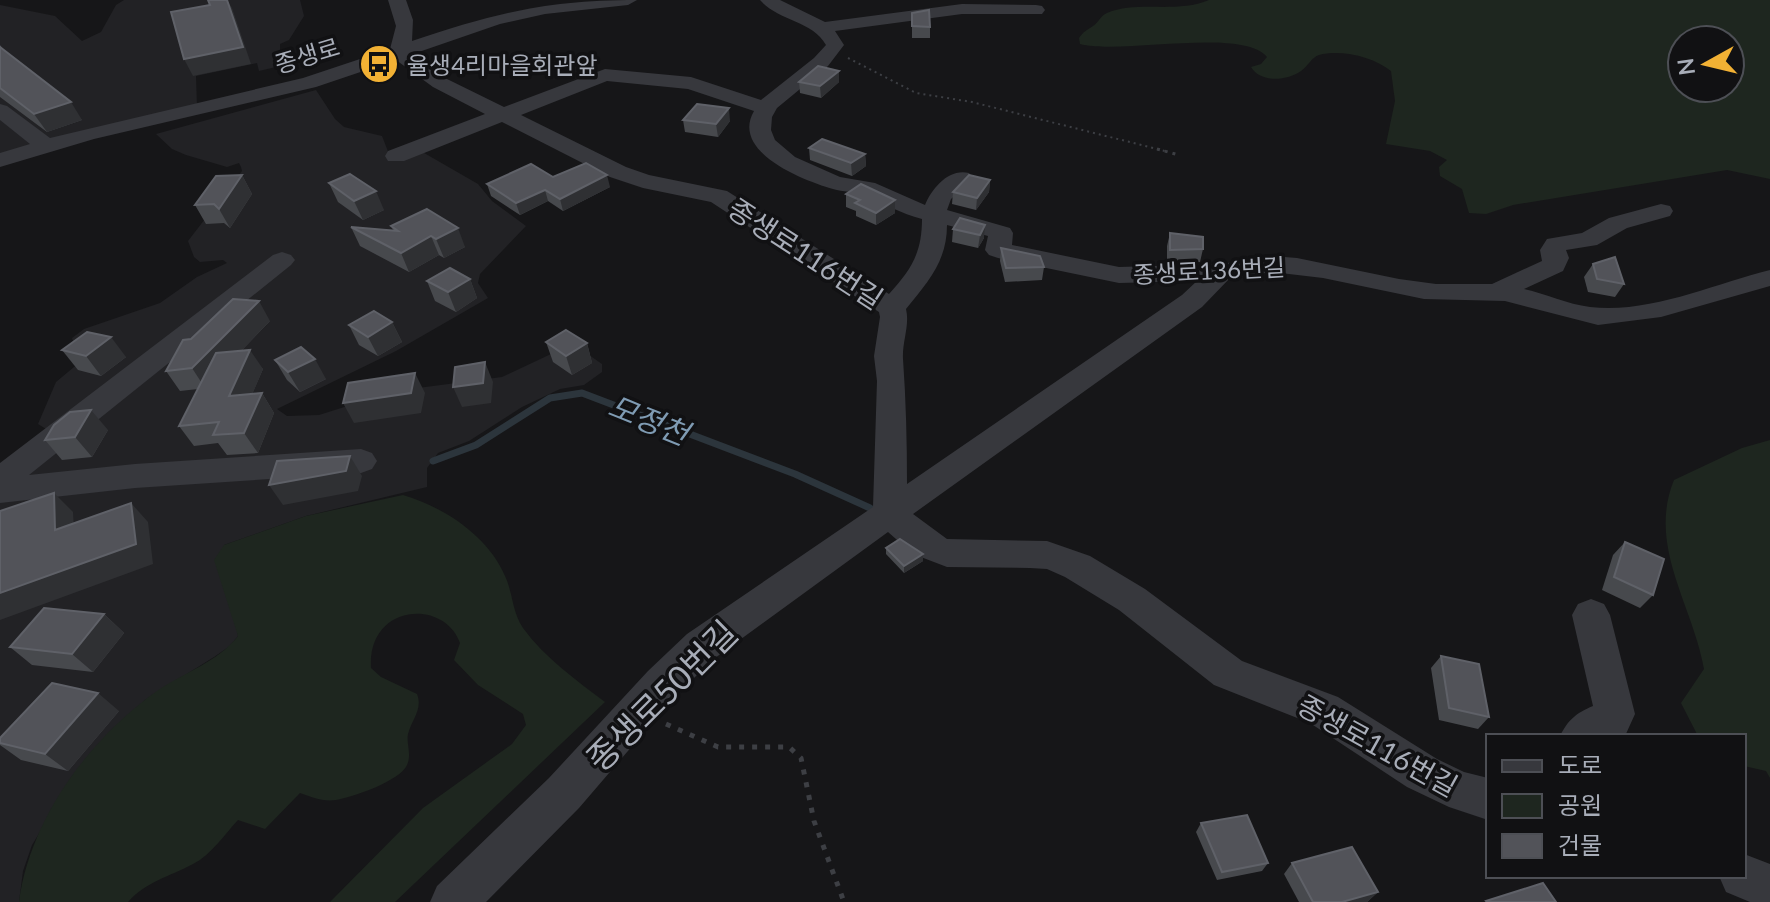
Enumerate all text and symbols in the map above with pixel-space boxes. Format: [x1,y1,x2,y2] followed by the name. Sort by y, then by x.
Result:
[1666,24,1746,104] north arrow
[271,31,343,79] street label: 종생로
[358,43,400,85] bus stop icon: 율생4리마을회관앞
[407,50,598,79] place label: 율생4리마을회관앞
[1671,57,1700,77] text: N
[722,190,890,316] street label: 종생로116번길
[1132,252,1286,288] street label: 종생로136번길
[604,387,697,452] water label: 모정천
[577,611,745,779] street label: 종생로50번길
[1292,687,1464,803] street label: 종생로116번길
[1486,734,1746,878] legend
[1558,750,1602,779] text: 도로
[1558,790,1602,819] text: 공원
[1558,830,1602,859] text: 건물

